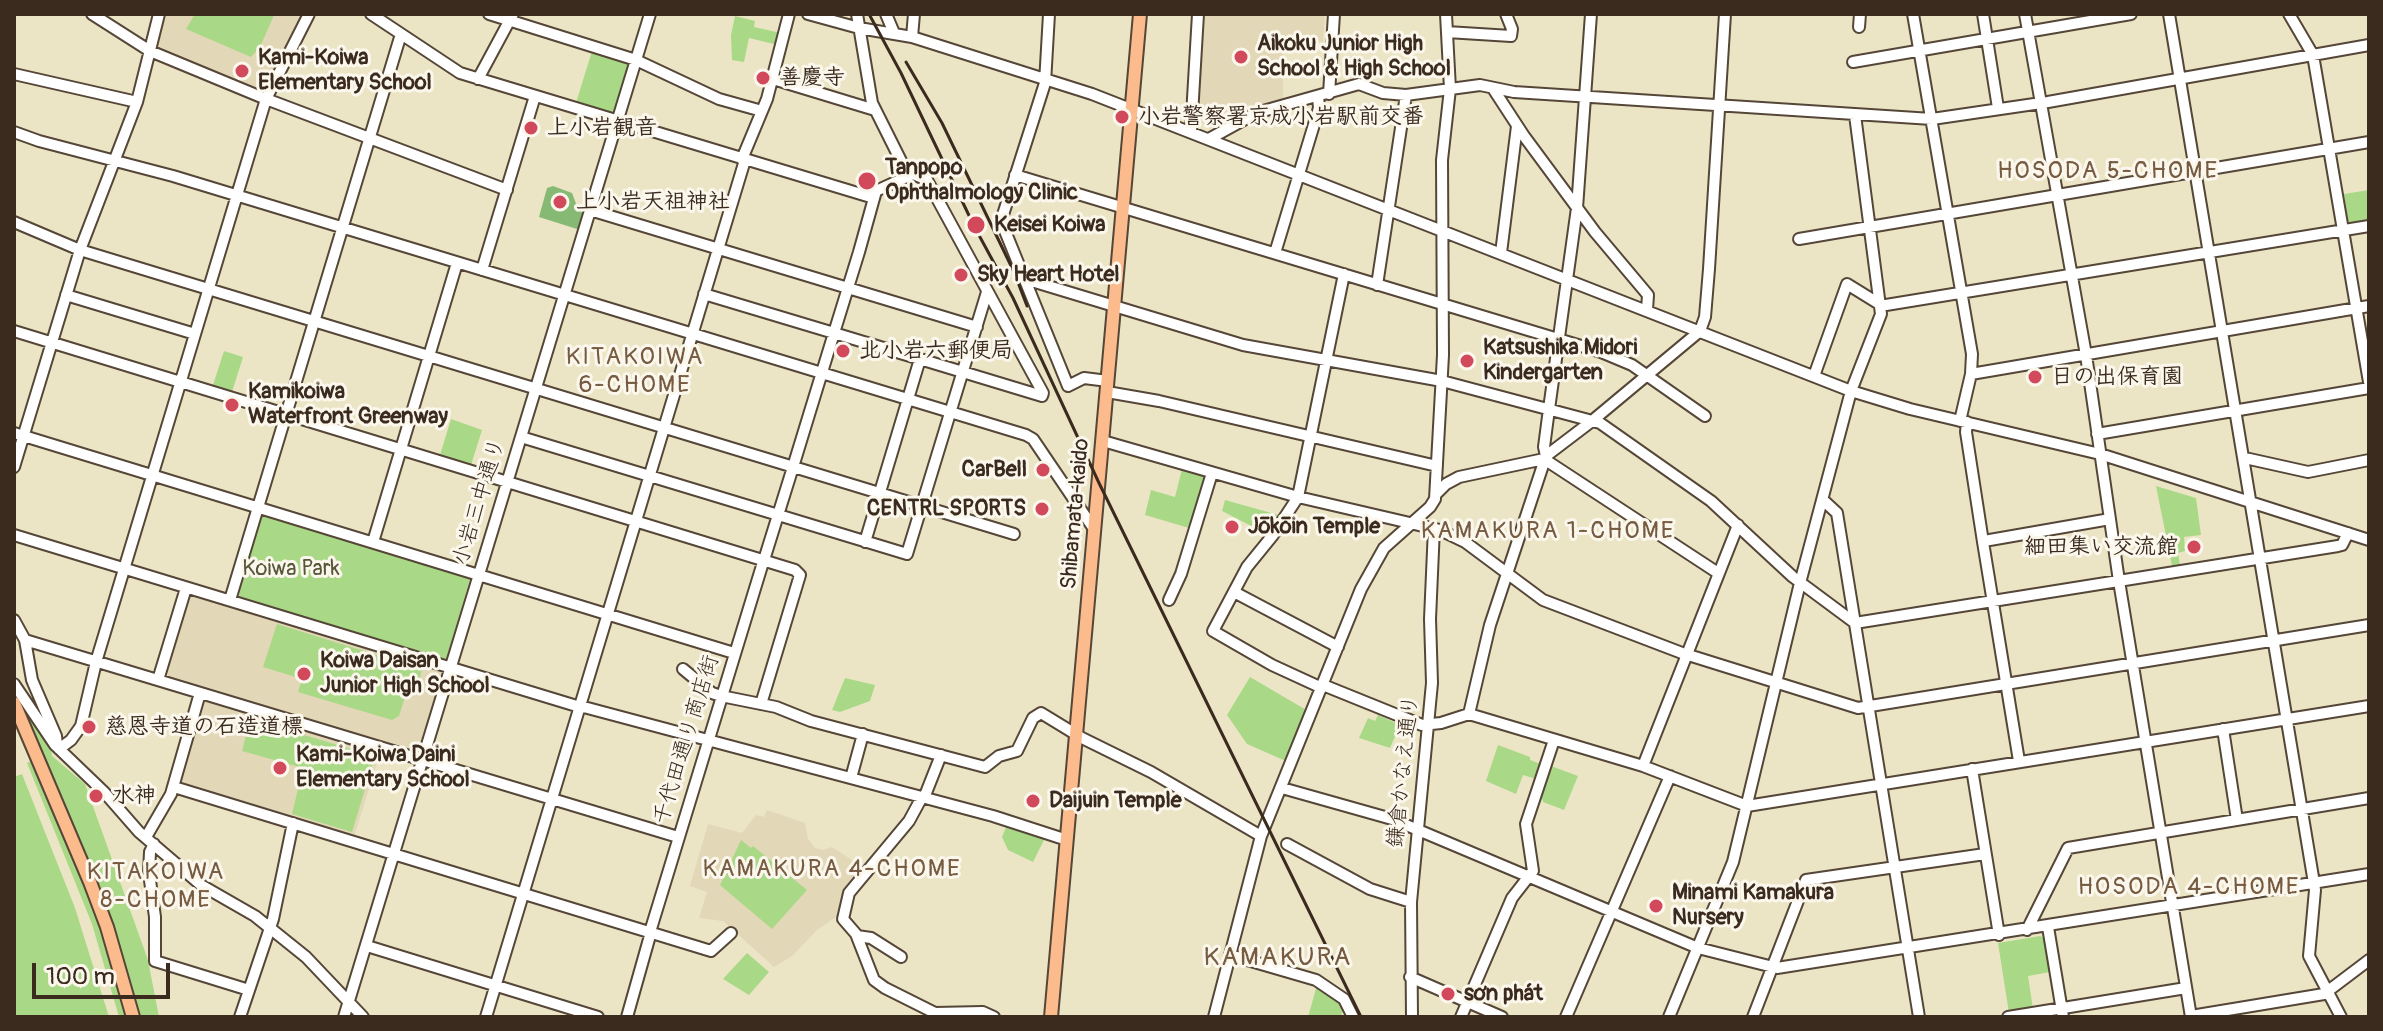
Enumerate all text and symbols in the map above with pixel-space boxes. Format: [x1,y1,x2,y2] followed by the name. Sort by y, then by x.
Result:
[1257,31,1451,82] place label: Aikoku Junior High School & High School
[258,45,432,96] place label: Kami-Koiwa Elementary School
[1232,48,1250,66] marker: Aikoku Junior High School & High School
[233,62,251,80] marker: Kami-Koiwa Elementary School
[779,65,845,91] place label: 善慶寺
[754,69,772,87] marker: 善慶寺
[1138,104,1424,130] place label: 小岩警察署京成小岩駅前交番
[1113,108,1131,126] marker: 小岩警察署京成小岩駅前交番
[547,115,657,141] place label: 上小岩観音
[522,119,540,137] marker: 上小岩観音
[885,155,1078,206] place label: Tanpopo Ophthalmology Clinic
[1997,158,2219,186] district label: HOSODA 5-CHOME
[856,170,878,192] marker: Tanpopo Ophthalmology Clinic
[576,189,730,215] place label: 上小岩天祖神社
[551,193,569,211] marker: 上小岩天祖神社
[994,212,1105,238] place label: Keisei Koiwa
[965,214,987,236] marker: Keisei Koiwa
[977,262,1119,288] place label: Sky Heart Hotel
[952,266,970,284] marker: Sky Heart Hotel
[1483,335,1637,386] place label: Katsushika Midori Kindergarten
[859,338,1013,364] place label: 北小岩六郵便局
[834,342,852,360] marker: 北小岩六郵便局
[566,344,704,400] district label: KITAKOIWA 6-CHOME
[1458,352,1476,370] marker: Katsushika Midori Kindergarten
[2051,364,2183,390] place label: 日の出保育園
[2026,368,2044,386] marker: 日の出保育園
[248,379,448,430] place label: Kamikoiwa Waterfront Greenway
[223,396,241,414] marker: Kamikoiwa Waterfront Greenway
[448,435,512,569] street label: 小岩三中通り
[1056,437,1096,591] street label: Shibamata-kaido
[962,457,1027,483] place label: CarBell
[1034,461,1052,479] marker: CarBell
[867,496,1026,522] place label: CENTRL SPORTS
[1033,500,1051,518] marker: CENTRL SPORTS
[1248,514,1380,540] place label: Jōkōin Temple
[1223,518,1241,536] marker: Jōkōin Temple
[1421,518,1675,546] district label: KAMAKURA 1-CHOME
[2024,534,2178,560] place label: 細田集い交流館
[2185,538,2203,556] marker: 細田集い交流館
[242,556,340,582] park label: Koiwa Park
[320,648,490,700] place label: Koiwa Daisan Junior High School
[649,652,725,828] street label: 千代田通り商店街
[295,665,313,683] marker: Koiwa Daisan Junior High School
[1383,693,1425,849] street label: 鎌倉かなえ通り
[105,714,303,740] place label: 慈恩寺道の石造道標
[80,718,98,736] marker: 慈恩寺道の石造道標
[296,742,470,794] place label: Kami-Koiwa Daini Elementary School
[271,759,289,777] marker: Kami-Koiwa Daini Elementary School
[112,783,156,809] place label: 水神
[87,787,105,805] marker: 水神
[1049,788,1182,814] place label: Daijuin Temple
[1024,792,1042,810] marker: Daijuin Temple
[702,856,962,884] district label: KAMAKURA 4-CHOME
[87,859,225,915] district label: KITAKOIWA 8-CHOME
[2078,874,2300,902] district label: HOSODA 4-CHOME
[1672,880,1834,932] place label: Minami Kamakura Nursery
[1647,897,1665,915] marker: Minami Kamakura Nursery
[1204,942,1352,974] district label: KAMAKURA
[36,947,174,997] scale bar
[46,962,115,991] text: 100 m
[1464,981,1543,1007] place label: sơn phát
[1439,985,1457,1003] marker: sơn phát

